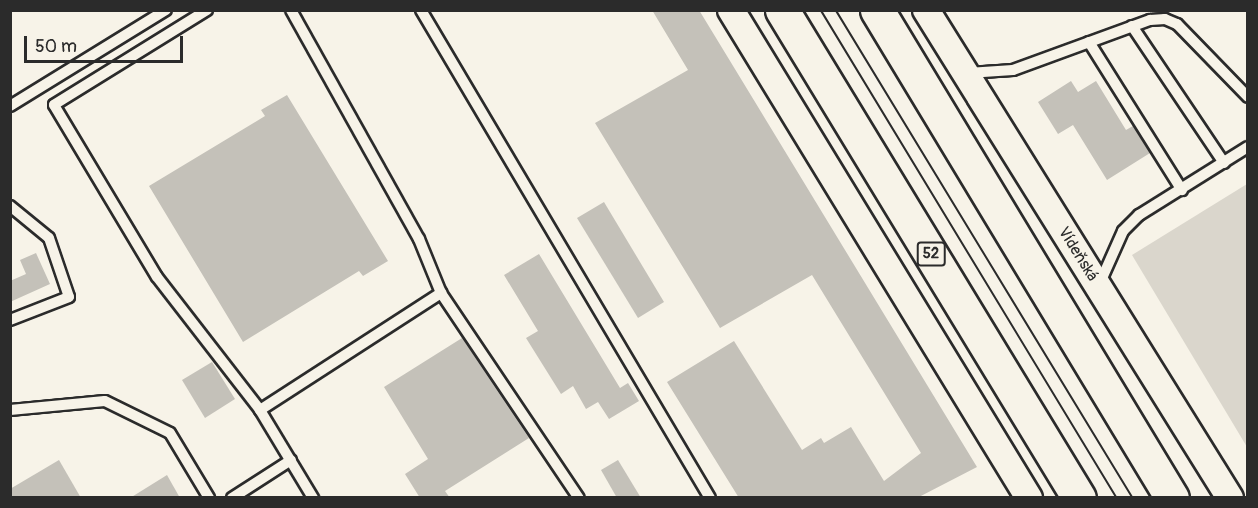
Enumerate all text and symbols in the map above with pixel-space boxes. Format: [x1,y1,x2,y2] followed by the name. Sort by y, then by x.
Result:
[27,24,186,62] scale bar
[35,35,77,58] text: 50 m
[1054,223,1102,285] street label: Vídeňská
[916,242,946,266] road number: 52

